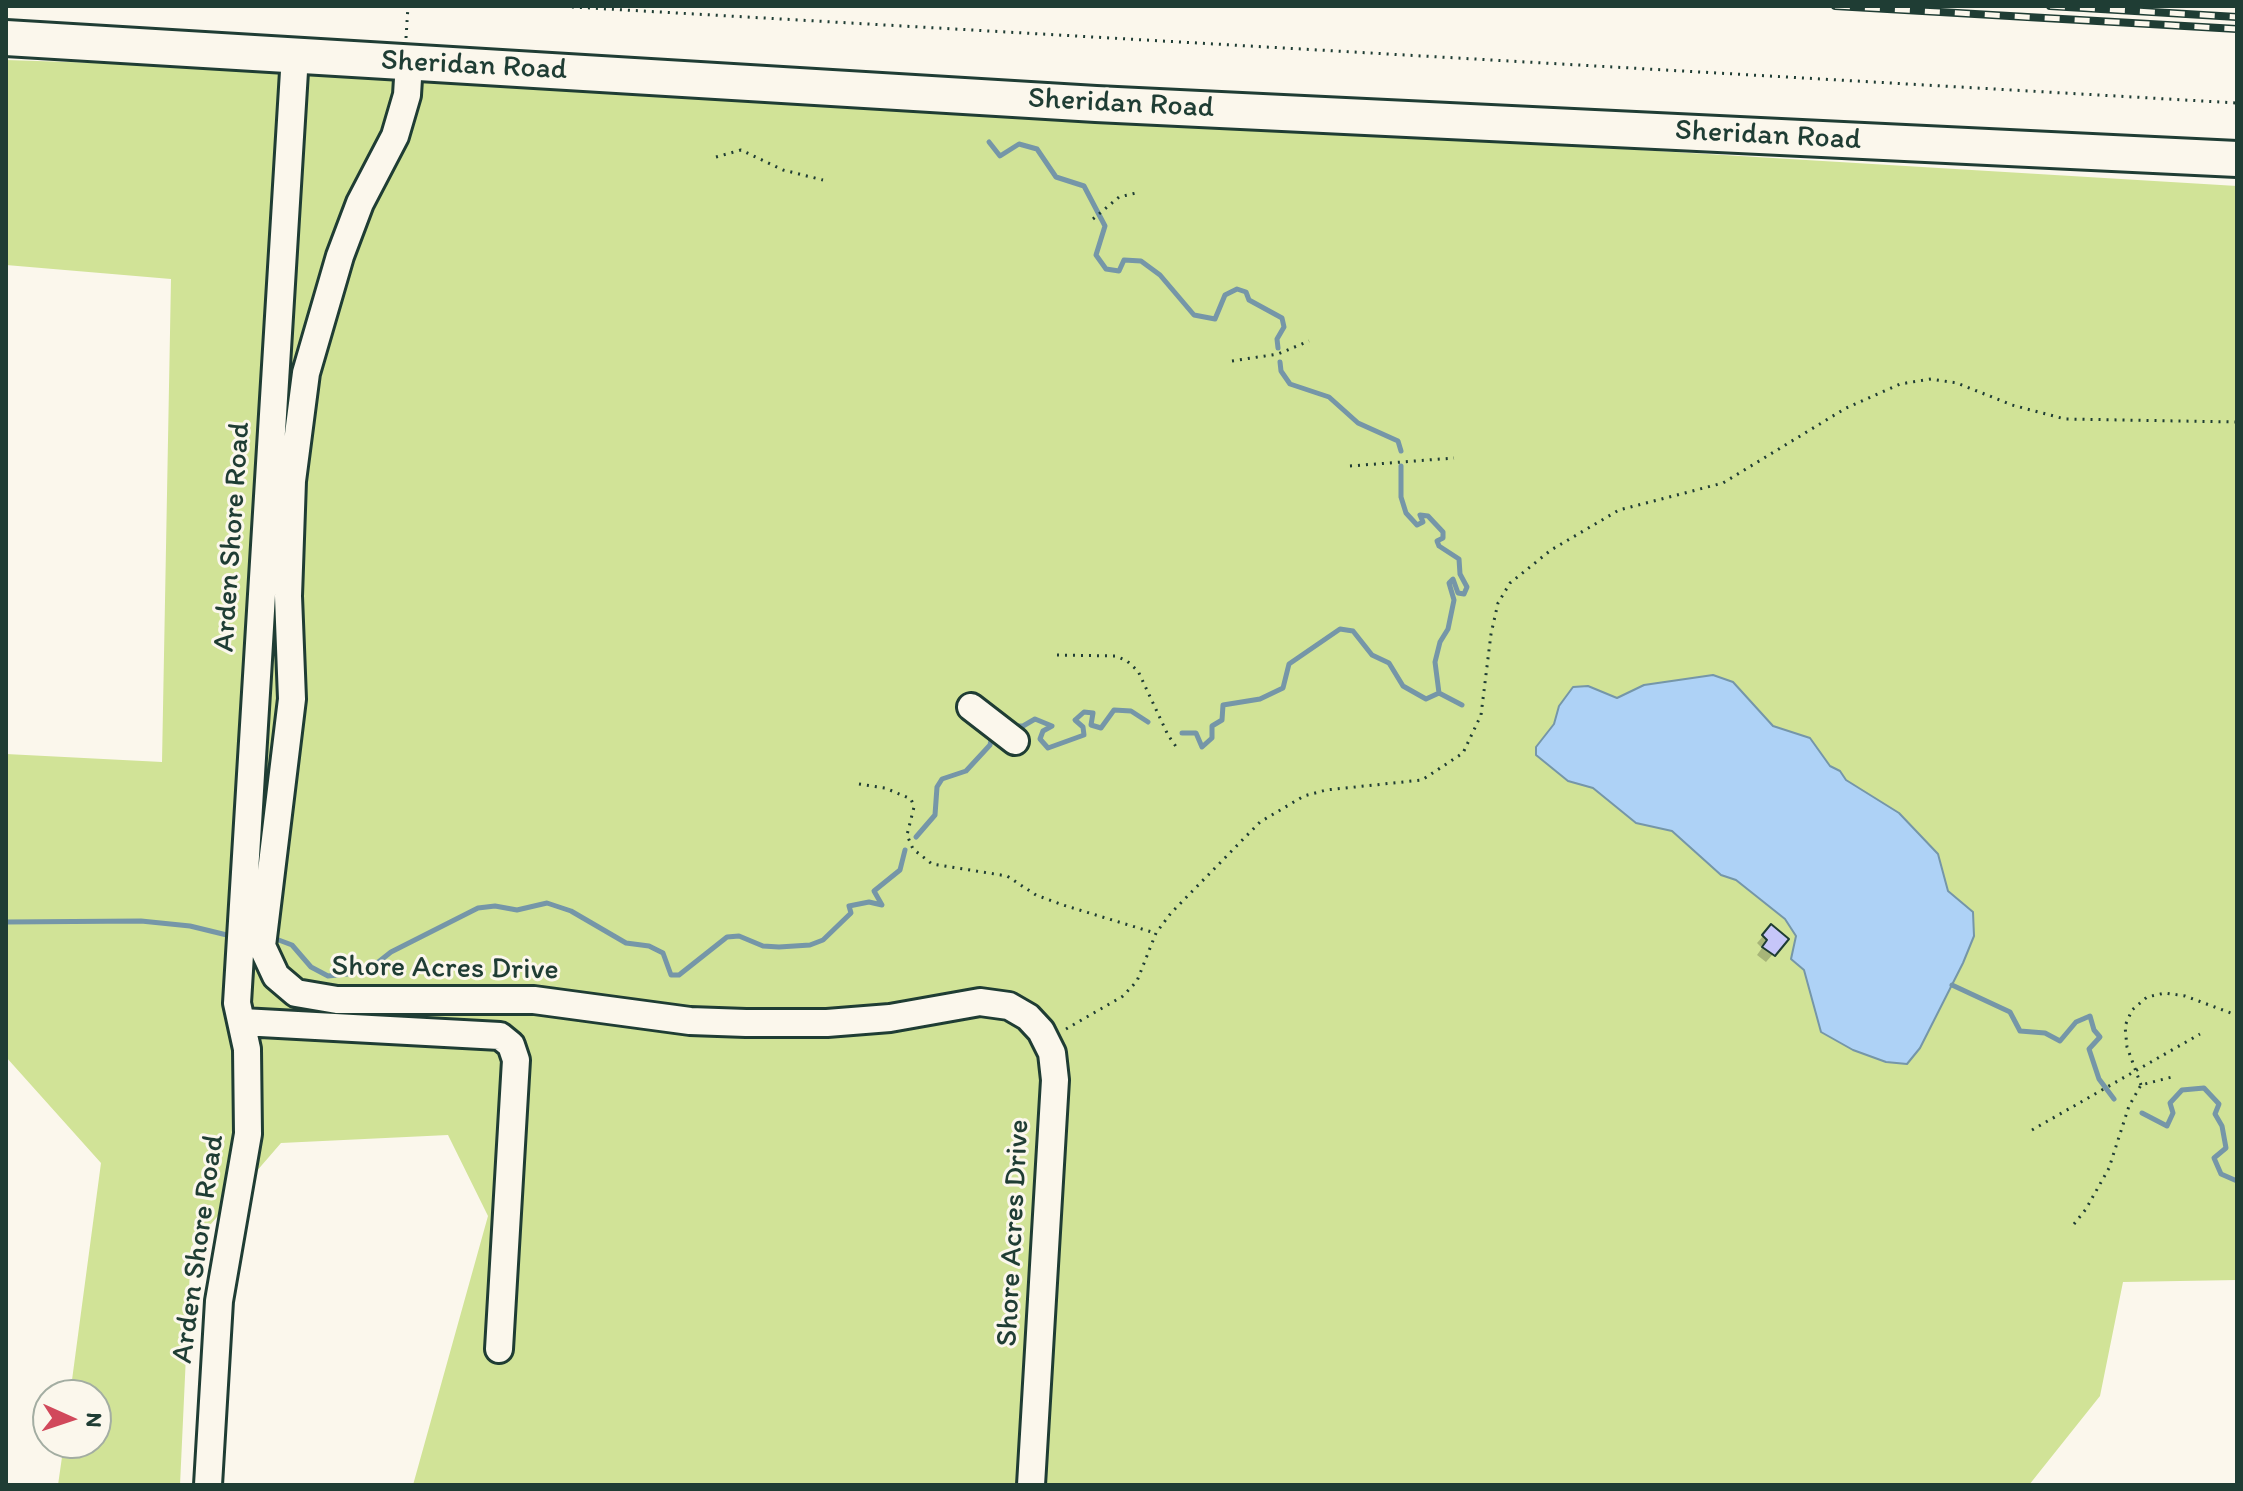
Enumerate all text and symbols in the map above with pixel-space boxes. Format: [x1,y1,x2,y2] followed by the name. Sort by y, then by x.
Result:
[380,43,568,89] street label: Sheridan Road
[1027,81,1215,127] street label: Sheridan Road
[1674,113,1862,159] street label: Sheridan Road
[207,421,259,653] street label: Arden Shore Road
[331,949,559,989] street label: Shore Acres Drive
[990,1119,1038,1347] street label: Shore Acres Drive
[165,1132,233,1366] street label: Arden Shore Road
[32,1379,112,1459] north arrow
[81,1412,108,1428] text: N

